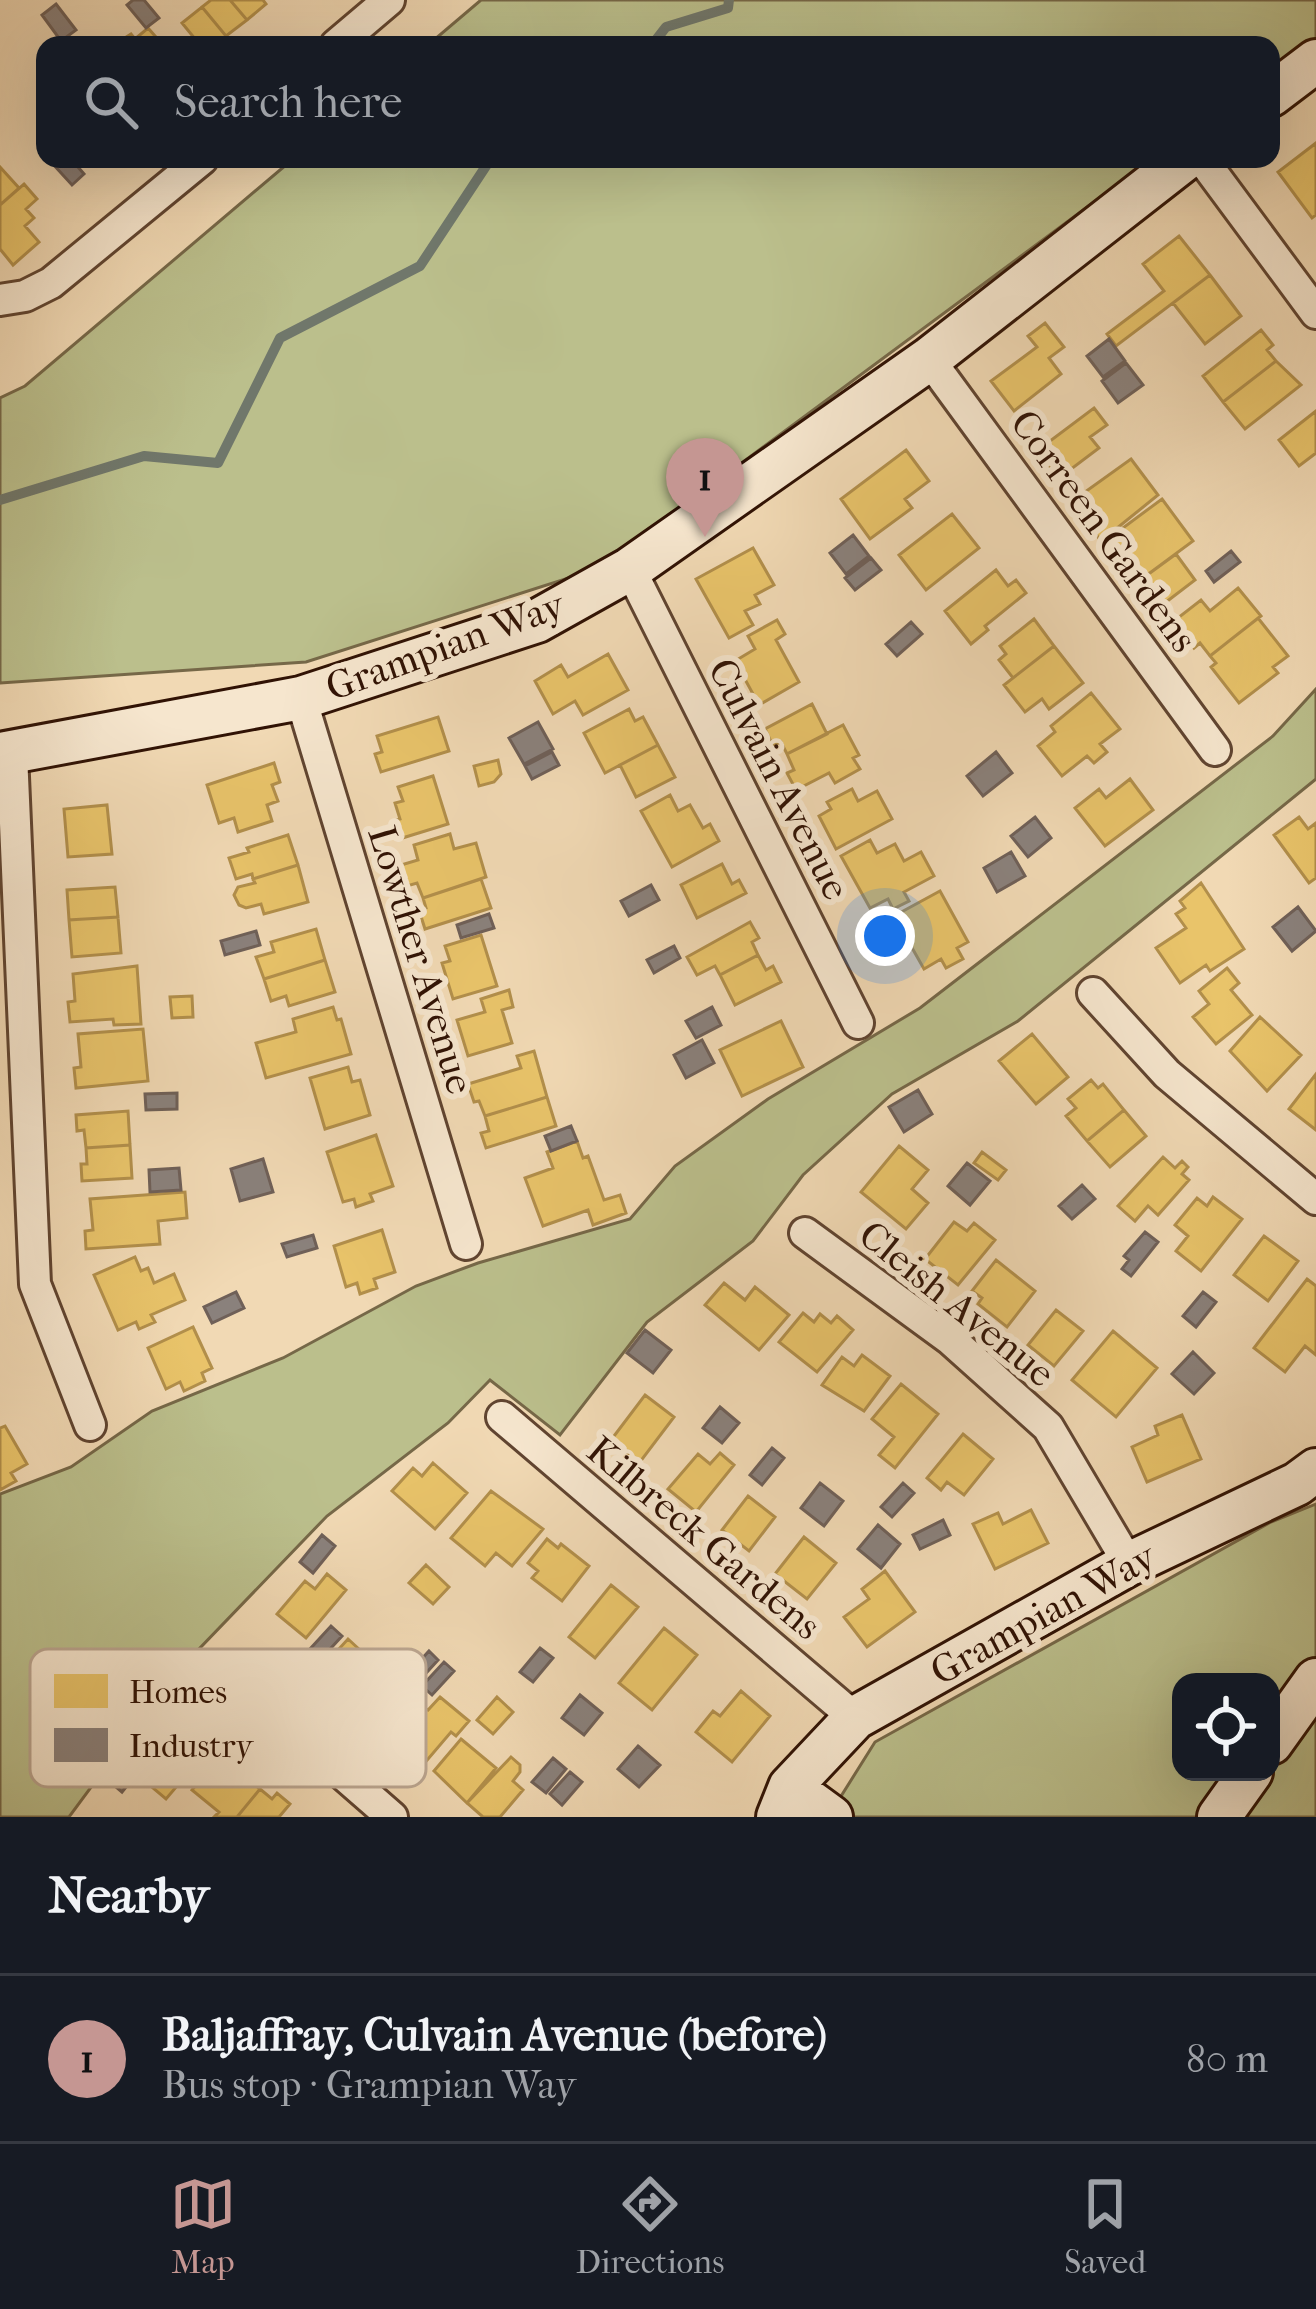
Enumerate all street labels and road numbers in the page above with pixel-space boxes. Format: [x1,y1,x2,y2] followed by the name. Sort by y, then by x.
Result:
[1001,401,1207,661] street label: Correen Gardens
[320,581,571,710] street label: Grampian Way
[699,651,859,907] street label: Culvain Avenue
[358,821,484,1099] street label: Lowther Avenue
[850,1211,1064,1397] street label: Cleish Avenue
[578,1427,830,1649] street label: Kilbreck Gardens
[923,1533,1165,1695] street label: Grampian Way

